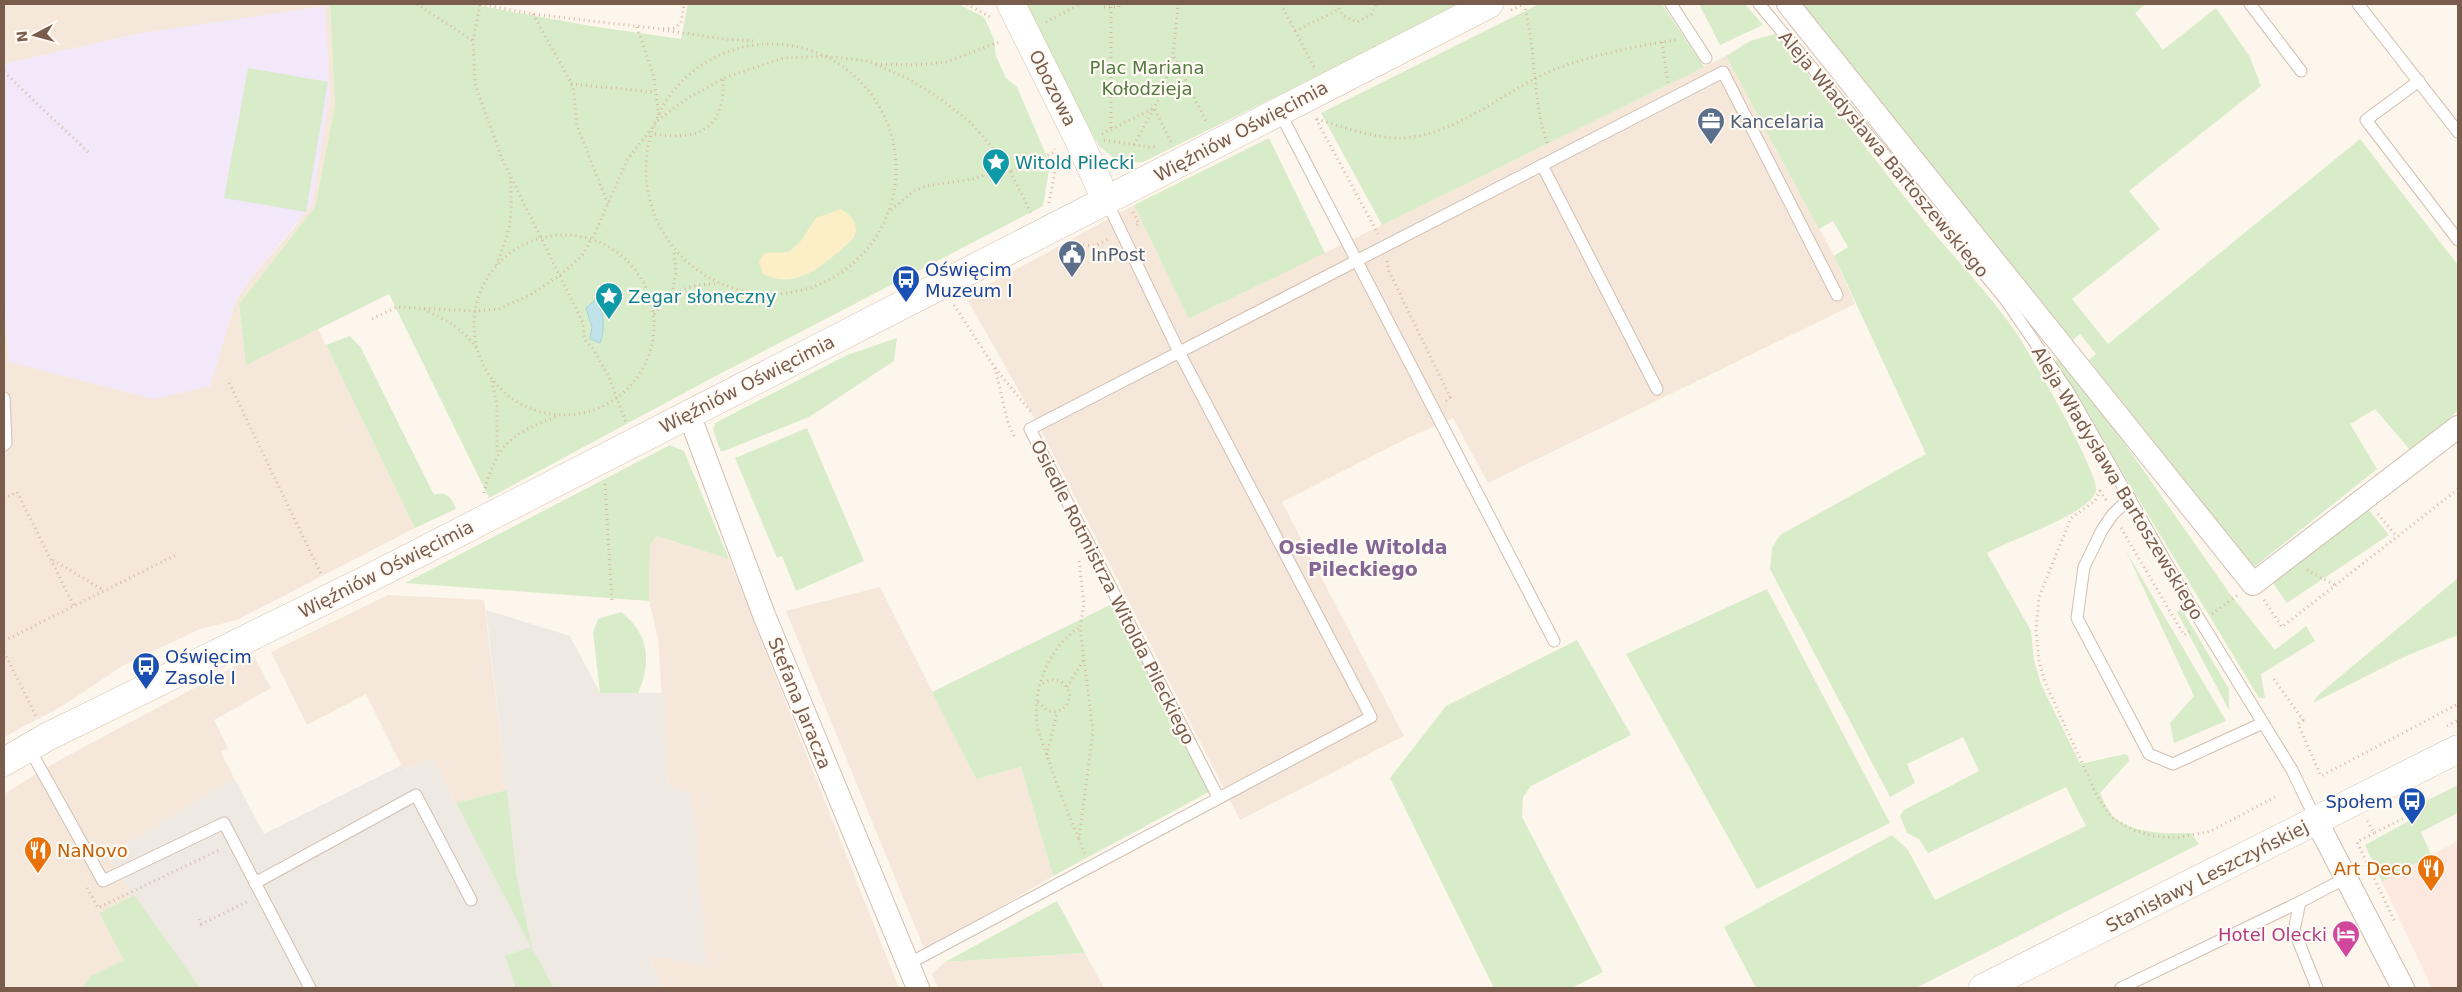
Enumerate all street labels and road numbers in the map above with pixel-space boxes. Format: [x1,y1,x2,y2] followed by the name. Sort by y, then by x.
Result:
[1775,27,1993,281] street label: Aleja Władysława Bartoszewskiego
[1025,46,1081,130] street label: Obozowa
[1151,76,1331,186] street label: Więźniów Oświęcimia
[656,331,838,437] street label: Więźniów Oświęcimia
[2028,343,2208,623] street label: Aleja Władysława Bartoszewskiego
[1027,436,1199,748] street label: Osiedle Rotmistrza Witolda Pileckiego
[295,516,477,622] street label: Więźniów Oświęcimia
[764,634,836,772] street label: Stefana Jaracza
[2102,816,2312,936] street label: Stanisławy Leszczyńskiej

